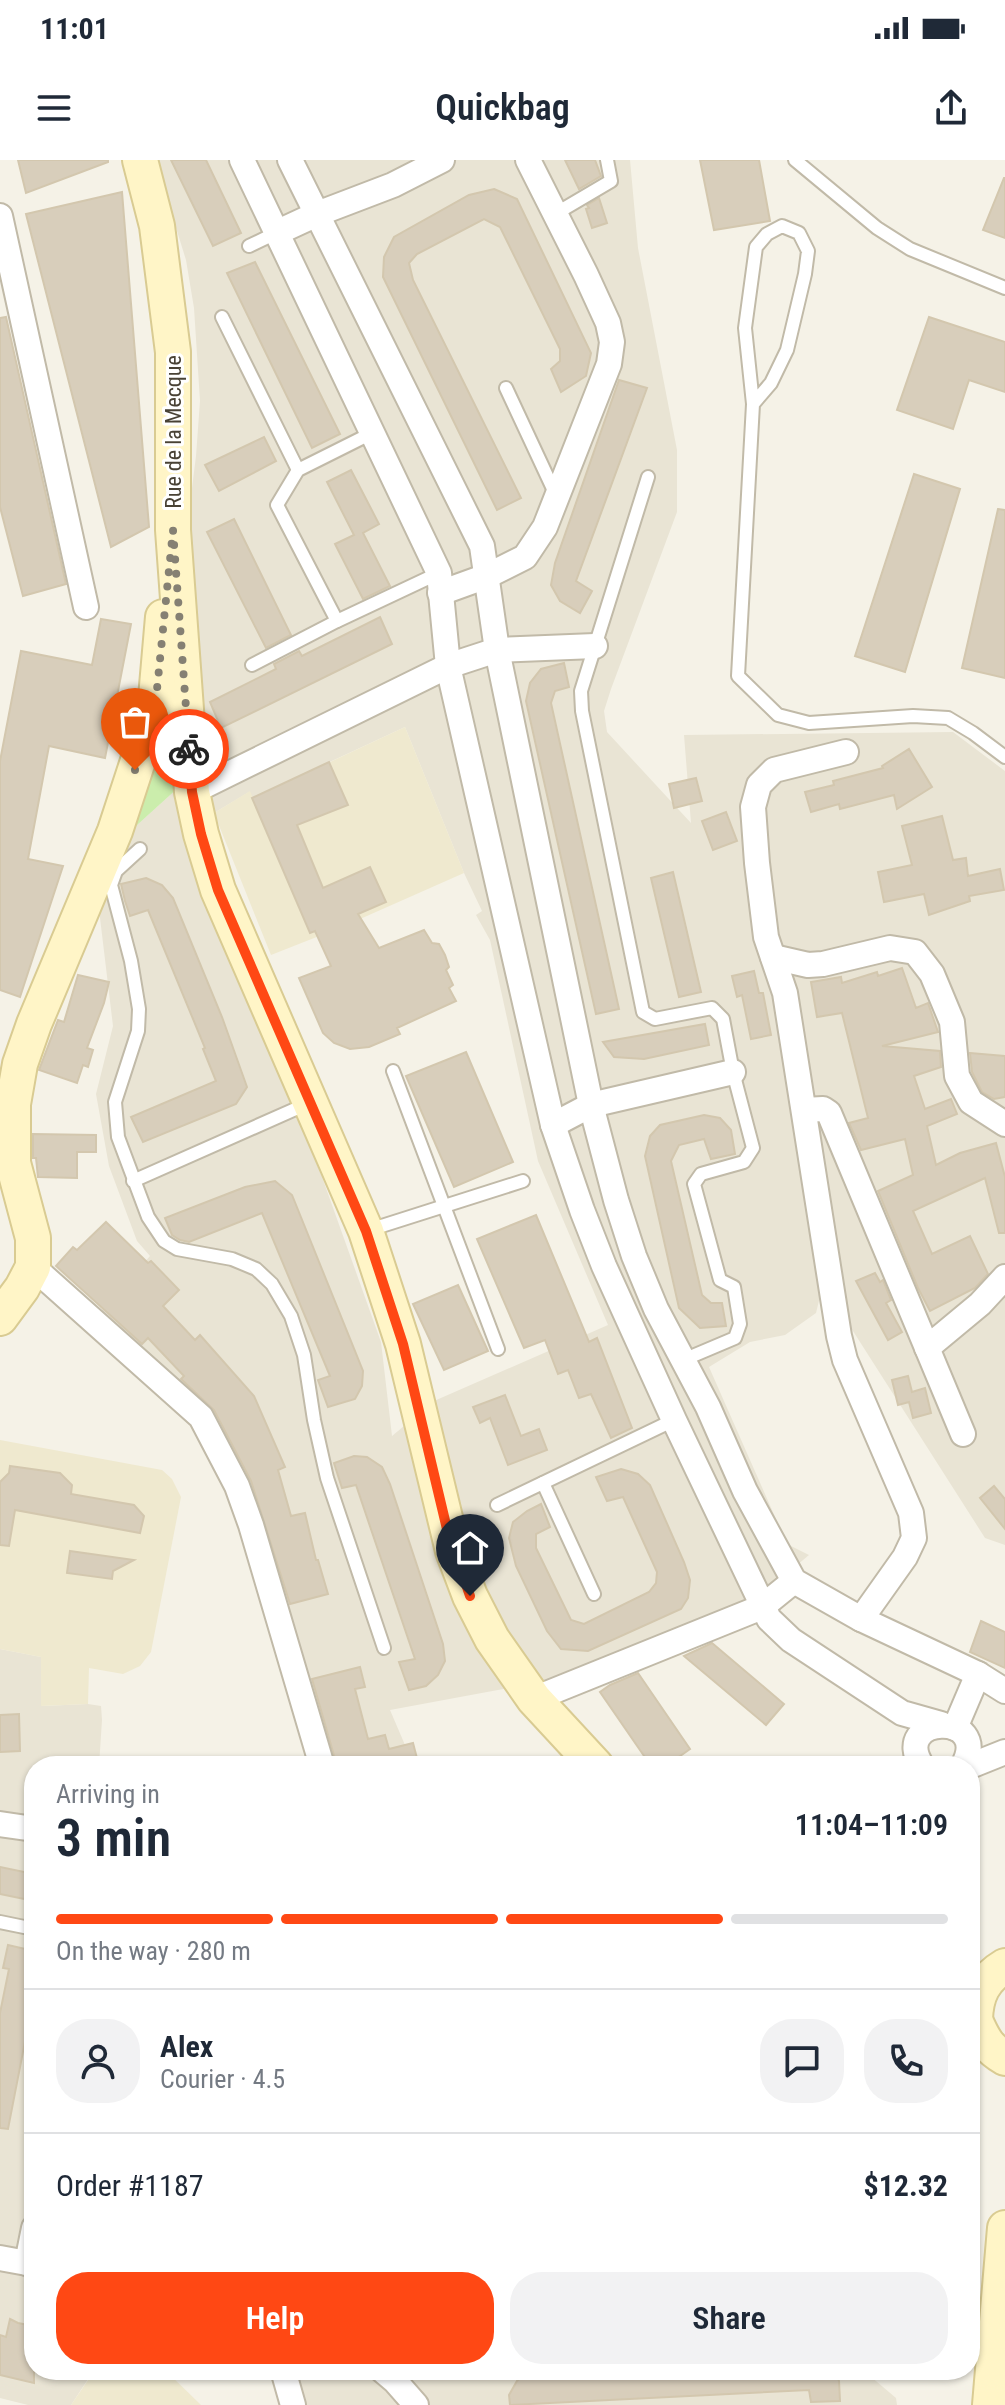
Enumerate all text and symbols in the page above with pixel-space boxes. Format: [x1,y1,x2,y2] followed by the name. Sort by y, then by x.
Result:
[40,11,109,46] text: 11:01
[32,86,76,130] icon: menu
[929,86,973,130] icon: share
[435,87,570,129] text: Quickbag
[161,355,186,509] street label: Rue de la Mecque
[101,688,169,770] pin
[113,700,157,744] icon: bag
[149,709,229,789] courier
[167,727,211,771] icon: bike
[436,1514,504,1596] pin
[448,1526,492,1570] icon: home
[56,1779,160,1809] text: Arriving in
[795,1807,948,1842] text: 11:04–11:09
[56,1808,171,1869] text: 3 min
[56,1936,251,1966] text: On the way · 280 m
[56,2019,140,2103] button: person
[760,2019,844,2103] button: chat
[864,2019,948,2103] button: phone
[160,2029,213,2064] text: Alex
[160,2064,285,2094] text: Courier · 4.5
[56,2168,204,2203] text: Order #1187
[863,2168,948,2203] text: $12.32
[56,2272,494,2364] button: Help
[510,2272,948,2364] button: Share

